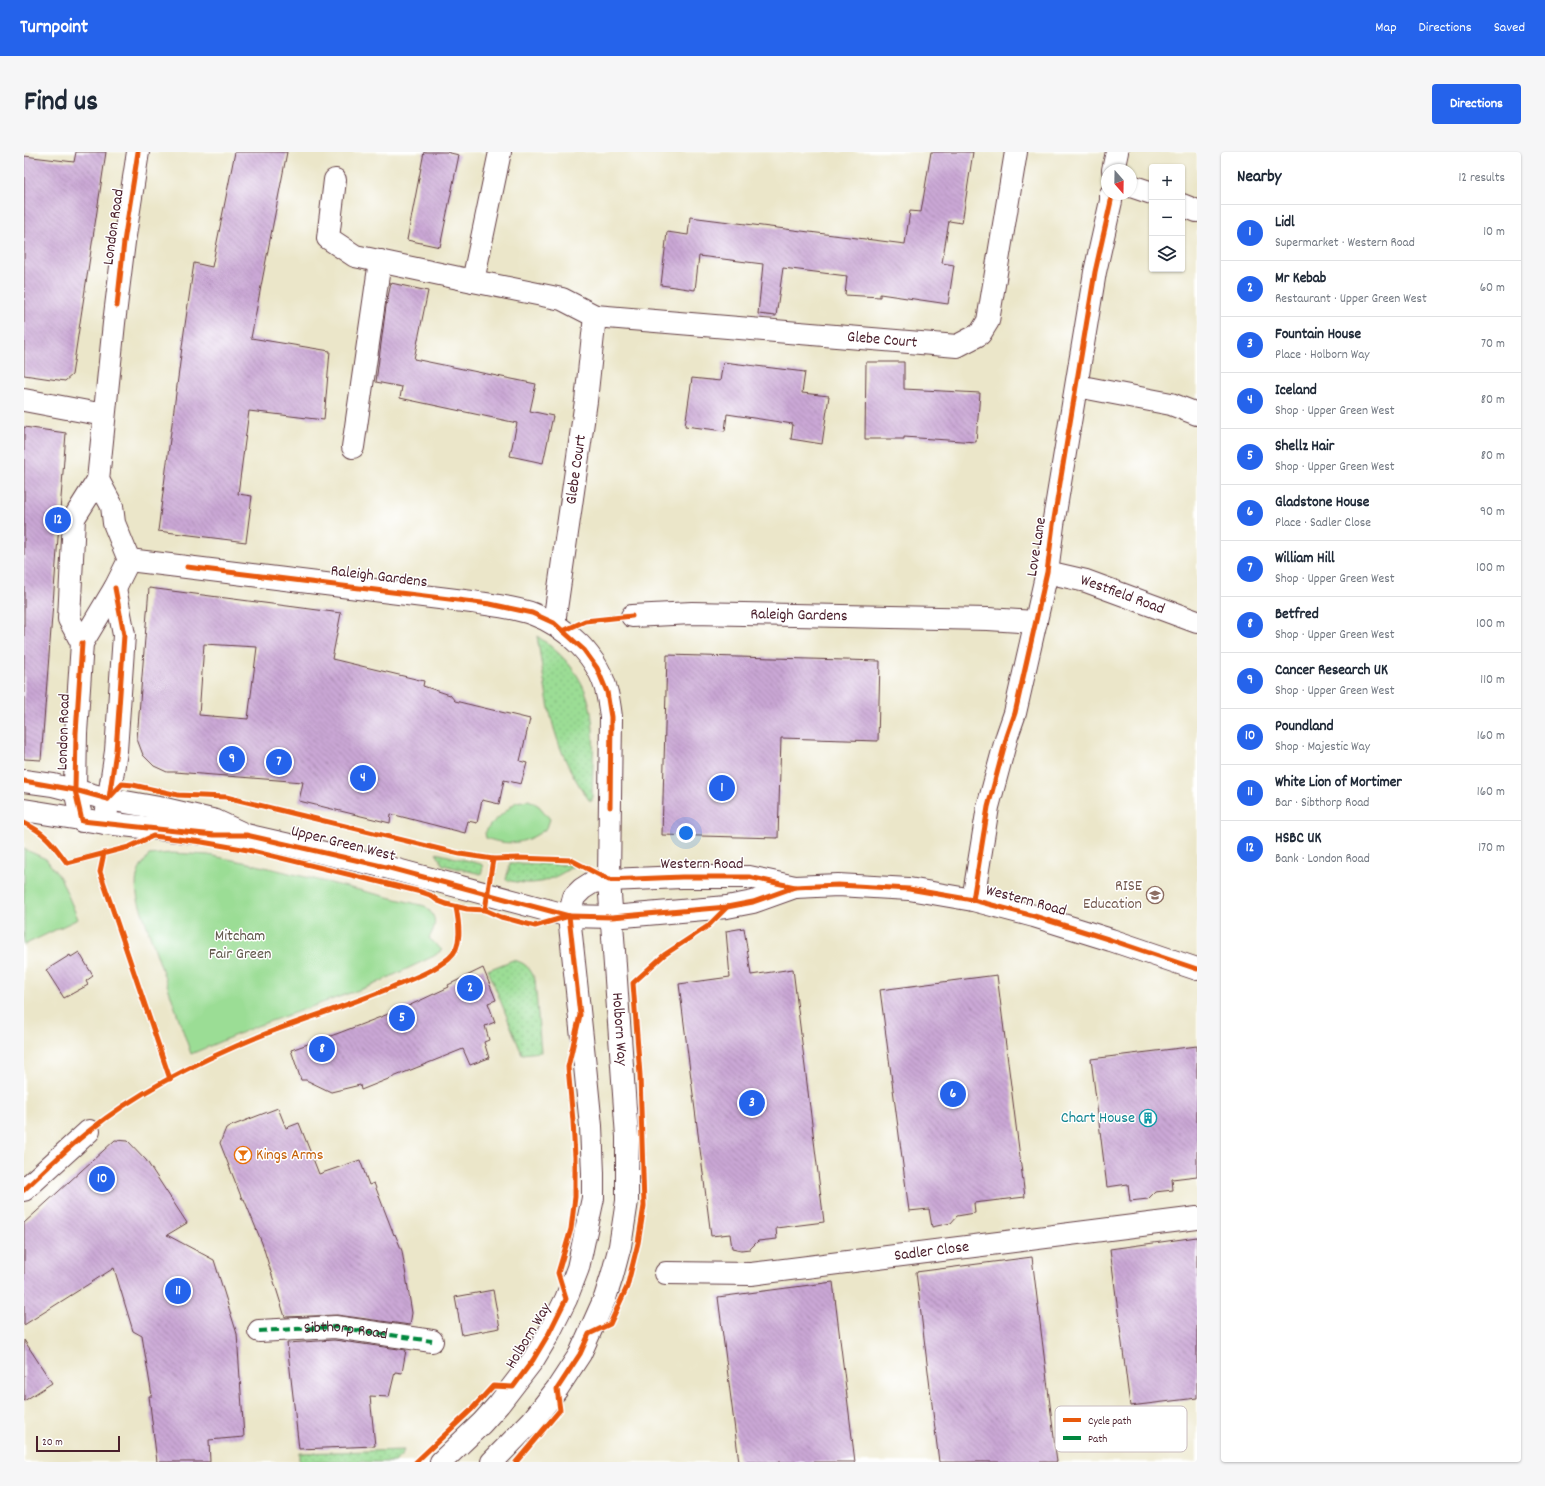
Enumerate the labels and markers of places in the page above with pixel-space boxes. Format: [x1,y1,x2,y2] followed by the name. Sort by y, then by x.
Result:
[45,505,71,535] pin: 12
[219,744,245,774] pin: 9
[266,747,292,777] pin: 7
[350,763,376,793] pin: 4
[709,773,735,803] pin: 1
[1083,875,1143,916] place label: RISE Education
[1145,885,1165,905] school or university icon: RISE Education
[457,973,483,1003] pin: 2
[389,1003,415,1033] pin: 5
[309,1034,335,1064] pin: 8
[940,1079,966,1109] pin: 6
[739,1088,765,1118] pin: 3
[1061,1107,1135,1130] place label: Chart House
[1138,1108,1158,1128] building icon: Chart House
[256,1144,324,1167] place label: Kings Arms
[233,1145,253,1165] bar icon: Kings Arms
[89,1164,115,1194] pin: 10
[165,1276,191,1306] pin: 11

